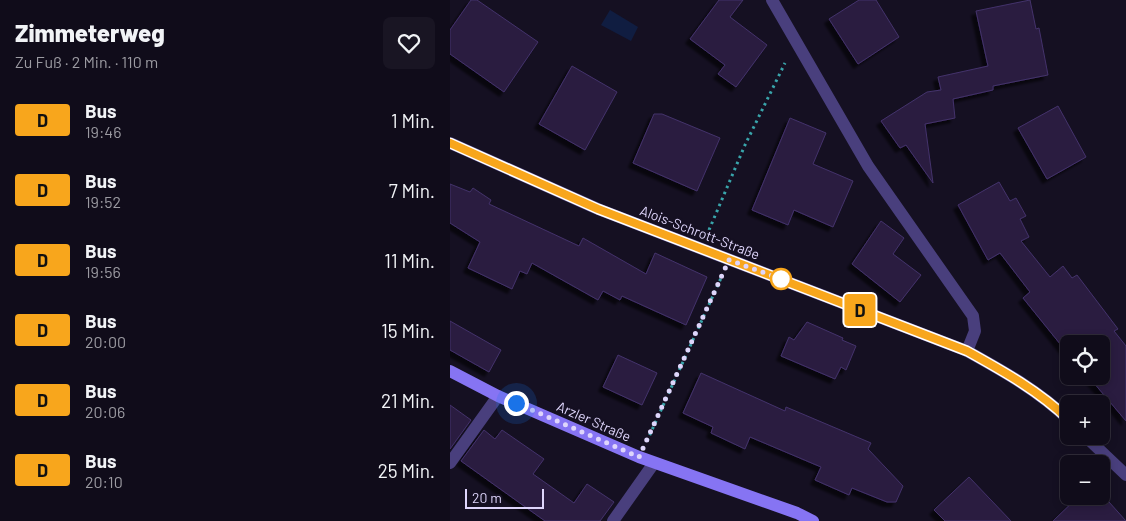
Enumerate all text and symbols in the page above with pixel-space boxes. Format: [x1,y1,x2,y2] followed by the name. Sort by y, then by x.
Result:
[383,17,435,69] button: heart
[15,18,165,47] text: Zimmeterweg
[15,52,158,71] text: Zu Fuß · 2 Min. · 110 m
[85,99,117,122] text: Bus
[37,109,48,131] text: D
[391,109,435,132] text: 1 Min.
[85,122,121,141] text: 19:46
[85,169,117,192] text: Bus
[37,179,48,201] text: D
[389,179,435,202] text: 7 Min.
[85,192,121,211] text: 19:52
[638,201,762,263] street label: Alois-Schrott-Straße
[85,239,117,262] text: Bus
[37,249,48,271] text: D
[384,249,435,272] text: 11 Min.
[85,262,121,281] text: 19:56
[770,268,792,290] unlabelled marker
[844,294,876,326] line badge: D
[854,299,866,321] text: D
[85,309,117,332] text: Bus
[37,319,48,341] text: D
[381,319,435,342] text: 15 Min.
[85,332,126,351] text: 20:00
[1060,335,1110,505] map controls
[1060,335,1110,385] button: locate
[85,379,117,402] text: Bus
[37,389,48,411] text: D
[381,389,435,412] text: 21 Min.
[504,391,529,416] your location
[1060,395,1110,445] button: +
[554,397,634,445] street label: Arzler Straße
[85,402,125,421] text: 20:06
[85,449,117,472] text: Bus
[1060,455,1110,505] button: −
[37,459,48,481] text: D
[378,459,435,482] text: 25 Min.
[85,472,123,491] text: 20:10
[465,486,544,509] scale bar
[472,489,502,506] text: 20 m

